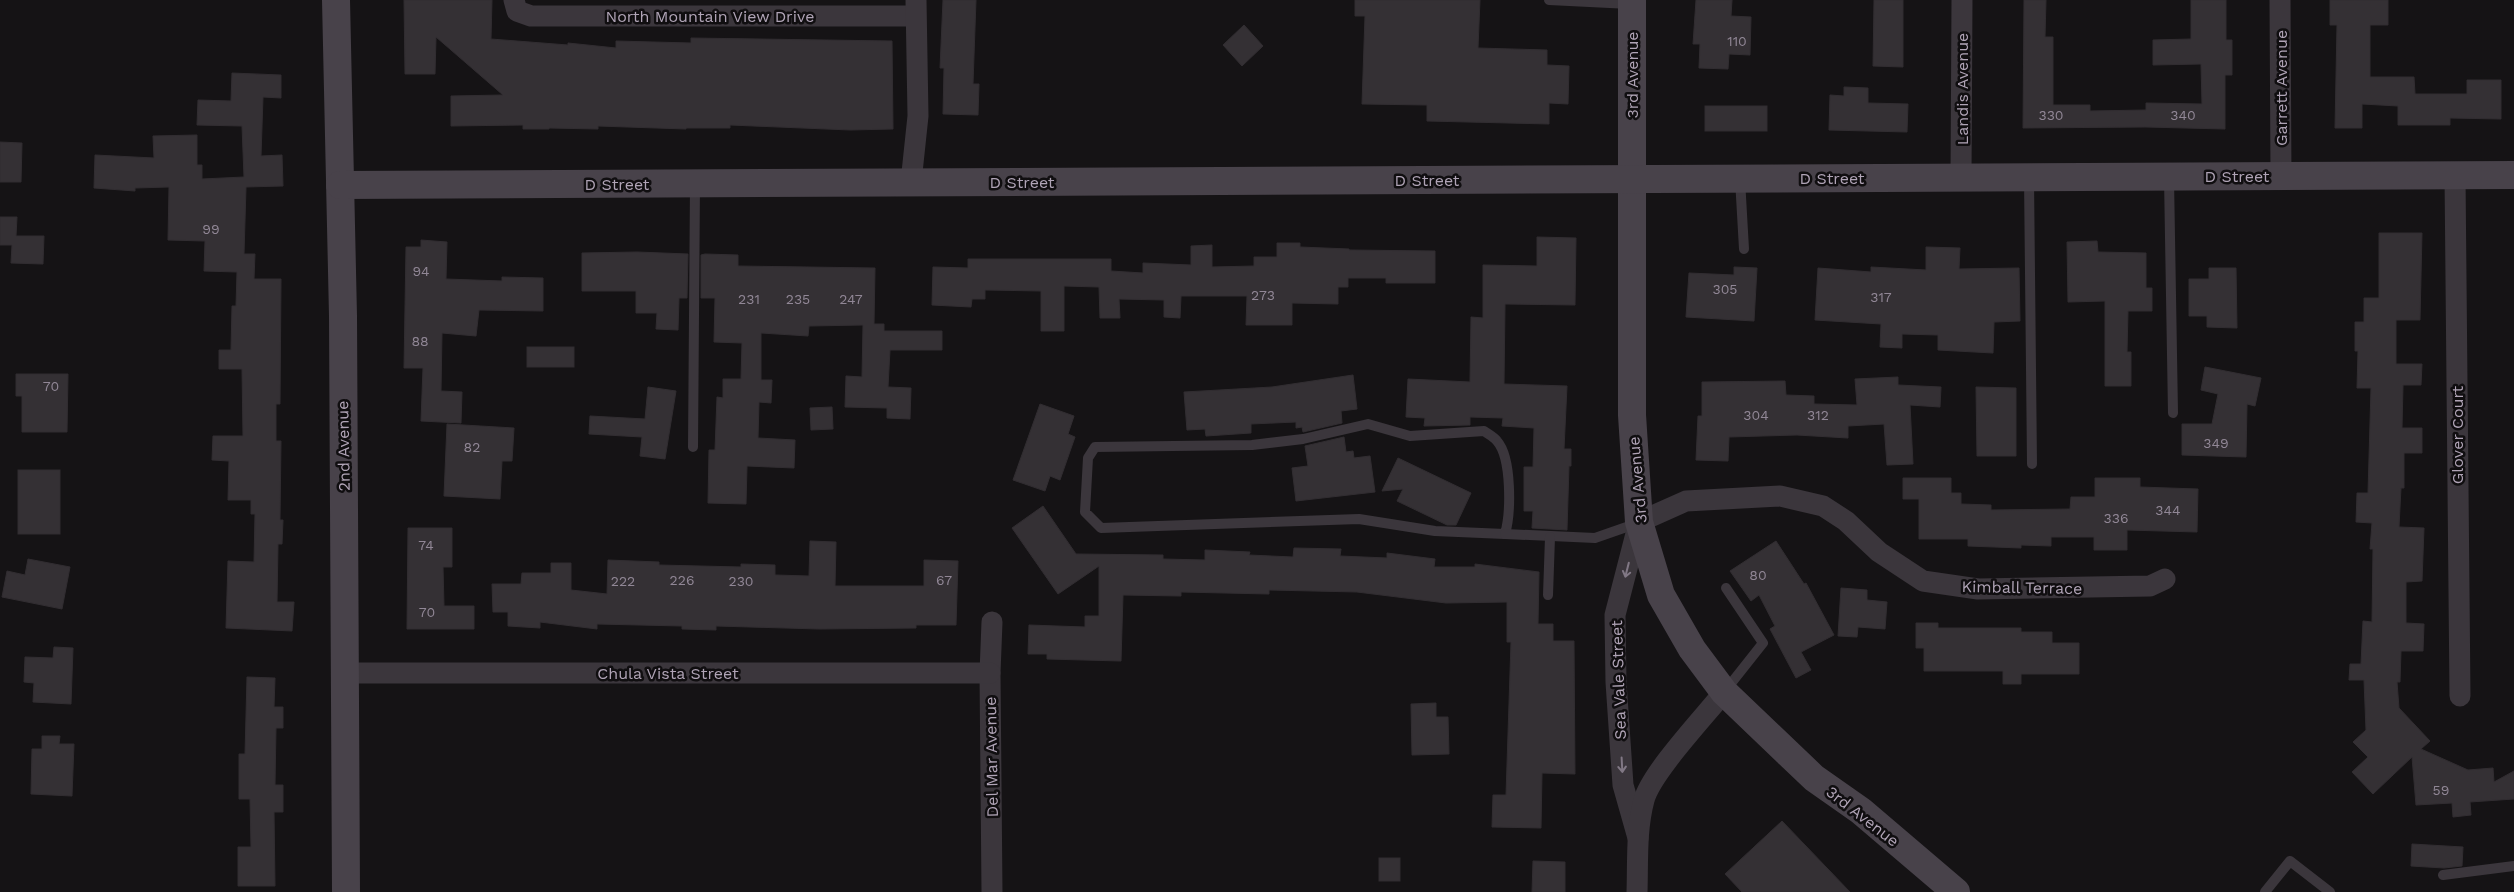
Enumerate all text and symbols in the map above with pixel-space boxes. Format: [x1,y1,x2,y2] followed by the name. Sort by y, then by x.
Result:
[606,7,814,26] street label: North Mountain View Drive
[2272,30,2291,146] street label: Garrett Avenue
[1623,31,1642,119] street label: 3rd Avenue
[1727,33,1747,49] house number: 110
[1953,33,1972,145] street label: Landis Avenue
[2038,107,2064,123] house number: 330
[2170,107,2196,123] house number: 340
[2204,167,2270,186] street label: D Street
[1799,169,1865,188] street label: D Street
[1394,171,1460,190] street label: D Street
[989,173,1055,192] street label: D Street
[584,175,650,194] street label: D Street
[202,221,220,237] house number: 99
[412,263,430,279] house number: 94
[1712,281,1738,297] house number: 305
[1251,287,1275,303] house number: 273
[1870,289,1892,305] house number: 317
[738,291,760,307] house number: 231
[786,291,810,307] house number: 235
[839,291,863,307] house number: 247
[411,333,429,349] house number: 88
[43,378,59,394] house number: 70
[2448,385,2467,484] street label: Glover Court
[333,400,354,491] street label: 2nd Avenue
[1743,407,1769,423] house number: 304
[1807,407,1829,423] house number: 312
[2203,435,2229,451] house number: 349
[1624,436,1651,524] street label: 3rd Avenue
[464,439,480,455] house number: 82
[2155,502,2181,518] house number: 344
[2104,510,2128,526] house number: 336
[418,537,434,553] house number: 74
[1621,561,1631,577] one-way arrow
[1749,567,1767,583] house number: 80
[670,572,694,588] house number: 226
[936,572,952,588] house number: 67
[611,573,635,589] house number: 222
[728,573,754,589] house number: 230
[1962,577,2082,598] street label: Kimball Terrace
[419,604,435,620] house number: 70
[1607,620,1630,740] street label: Sea Vale Street
[597,664,739,683] street label: Chula Vista Street
[981,696,1002,818] street label: Del Mar Avenue
[1617,757,1626,773] one-way arrow
[1823,782,1903,851] street label: 3rd Avenue
[2433,782,2449,798] house number: 59

